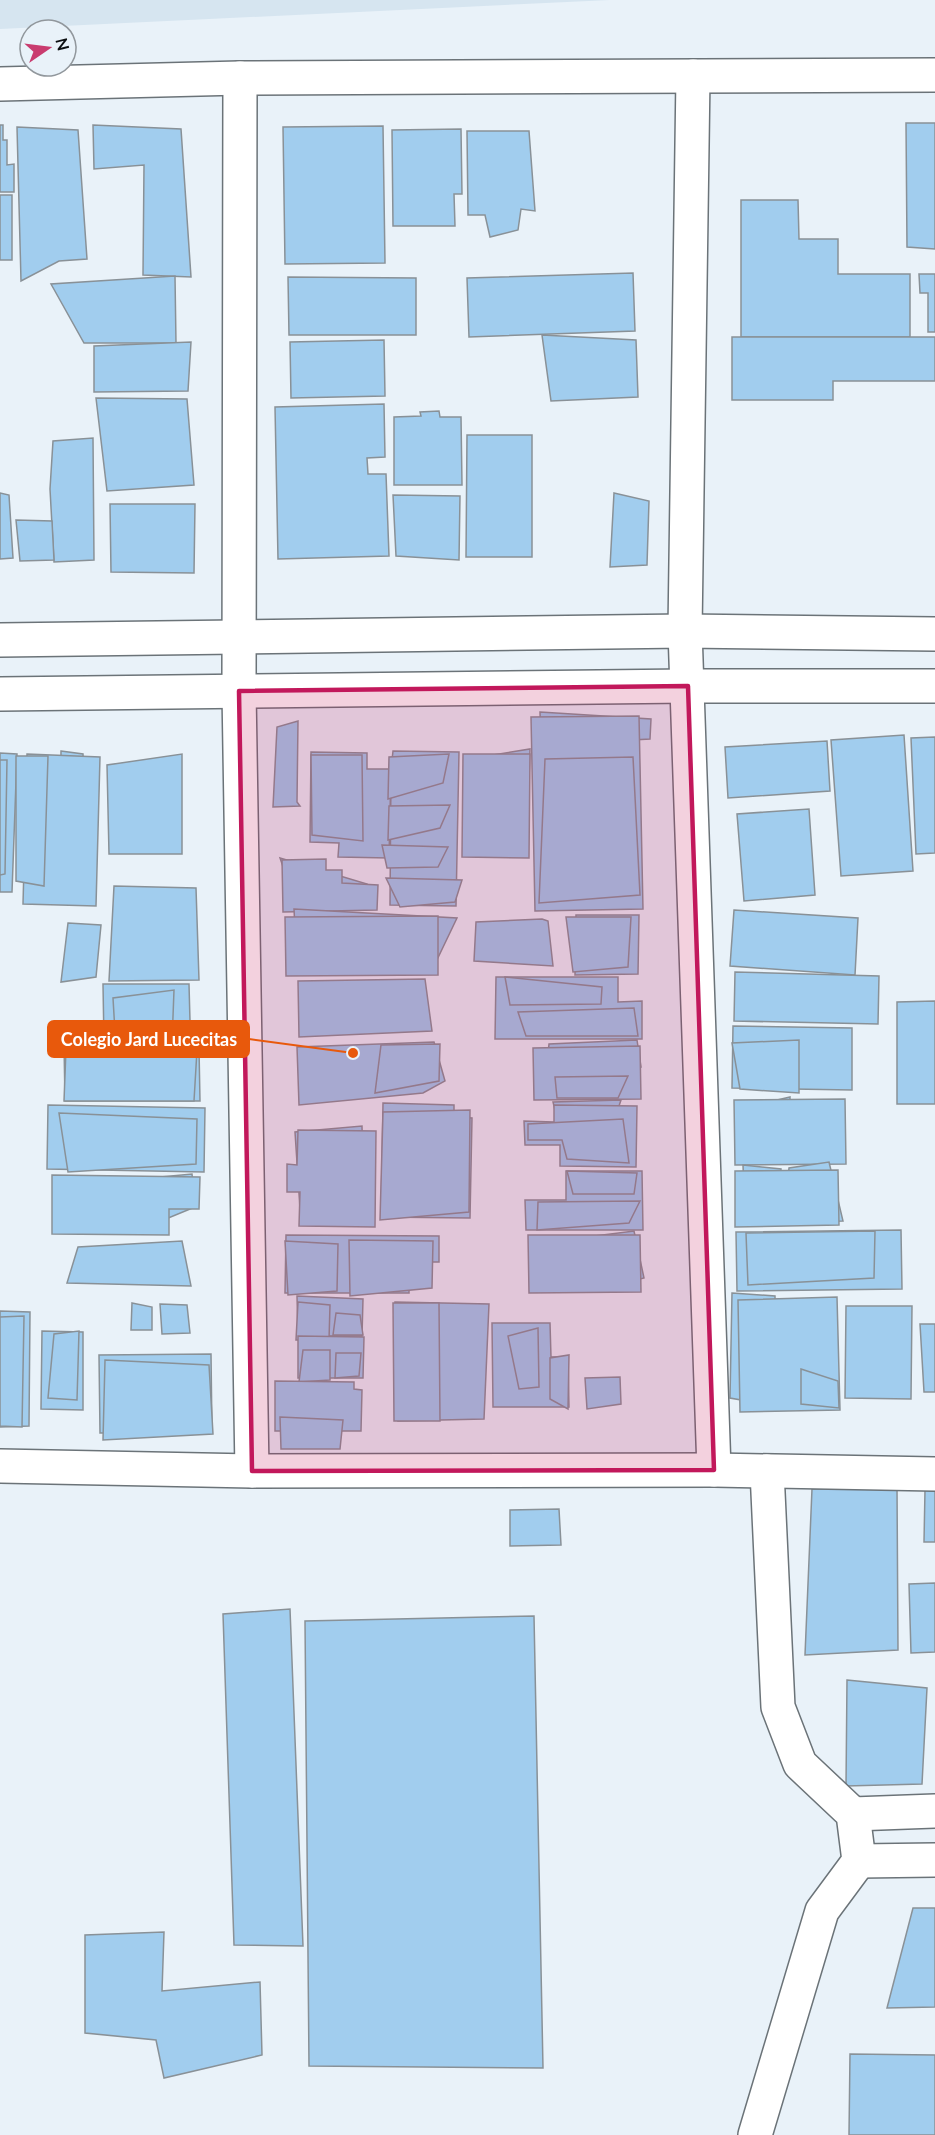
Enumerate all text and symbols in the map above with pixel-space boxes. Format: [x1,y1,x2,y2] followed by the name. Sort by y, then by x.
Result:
[18,18,78,78] north arrow
[52,36,74,53] text: N
[48,1021,249,1057] callout: Colegio Jard Lucecitas
[61,1028,237,1050] text: Colegio Jard Lucecitas

